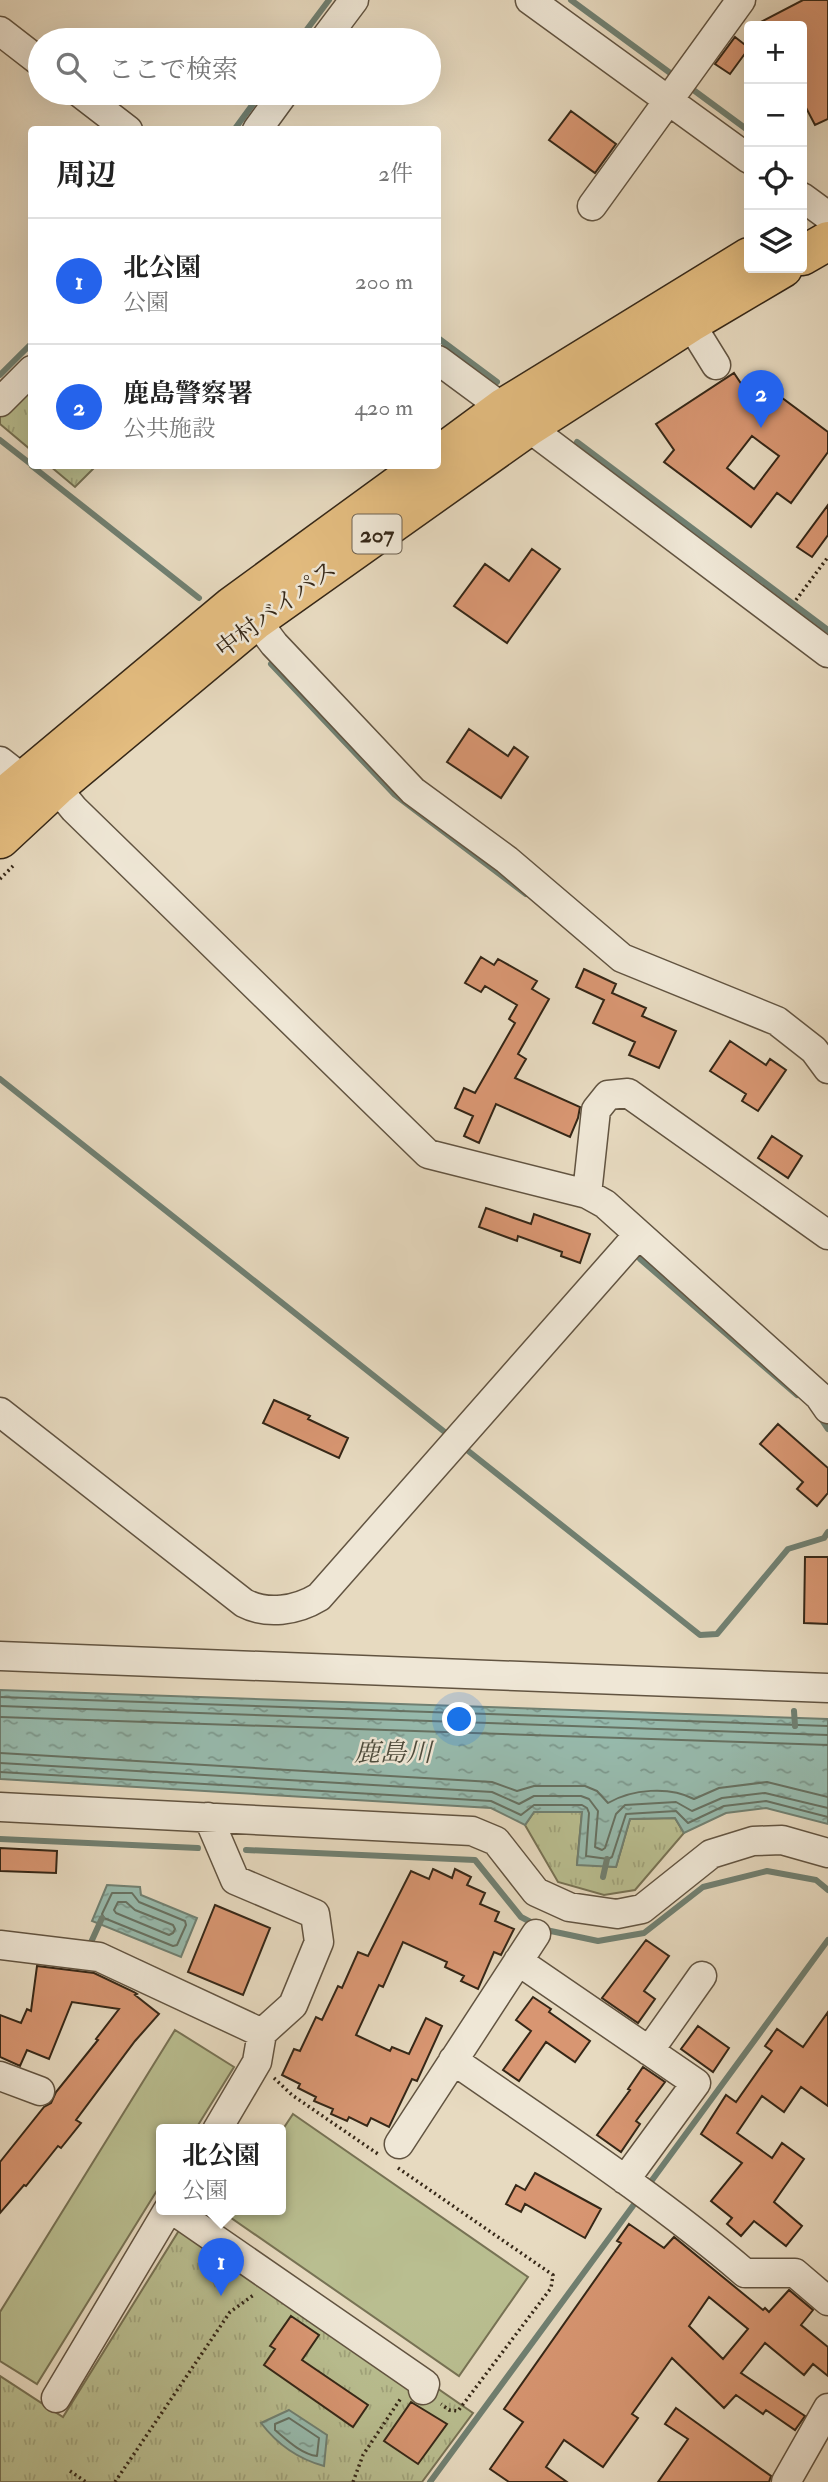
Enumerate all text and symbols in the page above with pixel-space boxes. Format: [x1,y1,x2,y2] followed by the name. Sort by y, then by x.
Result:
[744,21,807,273] map controls
[744,21,807,84] button: +
[28,28,441,105] search box
[52,48,90,86] icon: search
[108,54,238,86] text: ここで検索
[744,84,807,147] button: −
[744,147,807,210] button: locate
[56,157,116,194] text: 周辺
[378,159,413,188] text: 2件
[744,210,807,273] button: layers
[123,252,201,284] text: 北公園
[75,267,83,296] text: 1
[355,267,413,296] text: 200 m
[123,288,169,317] text: 公園
[738,370,784,428] pin: 2
[123,378,253,410] text: 鹿島警察署
[73,393,85,422] text: 2
[354,393,413,422] text: 420 m
[123,414,215,443] text: 公共施設
[352,514,402,554] road number: 207
[210,554,343,665] street label: 中村バイパス
[442,1702,476,1736] your location
[354,1737,435,1769] water label: 鹿島川
[156,2124,286,2215] popup
[182,2140,260,2172] text: 北公園
[182,2176,228,2205] text: 公園
[198,2238,244,2296] pin: 1

